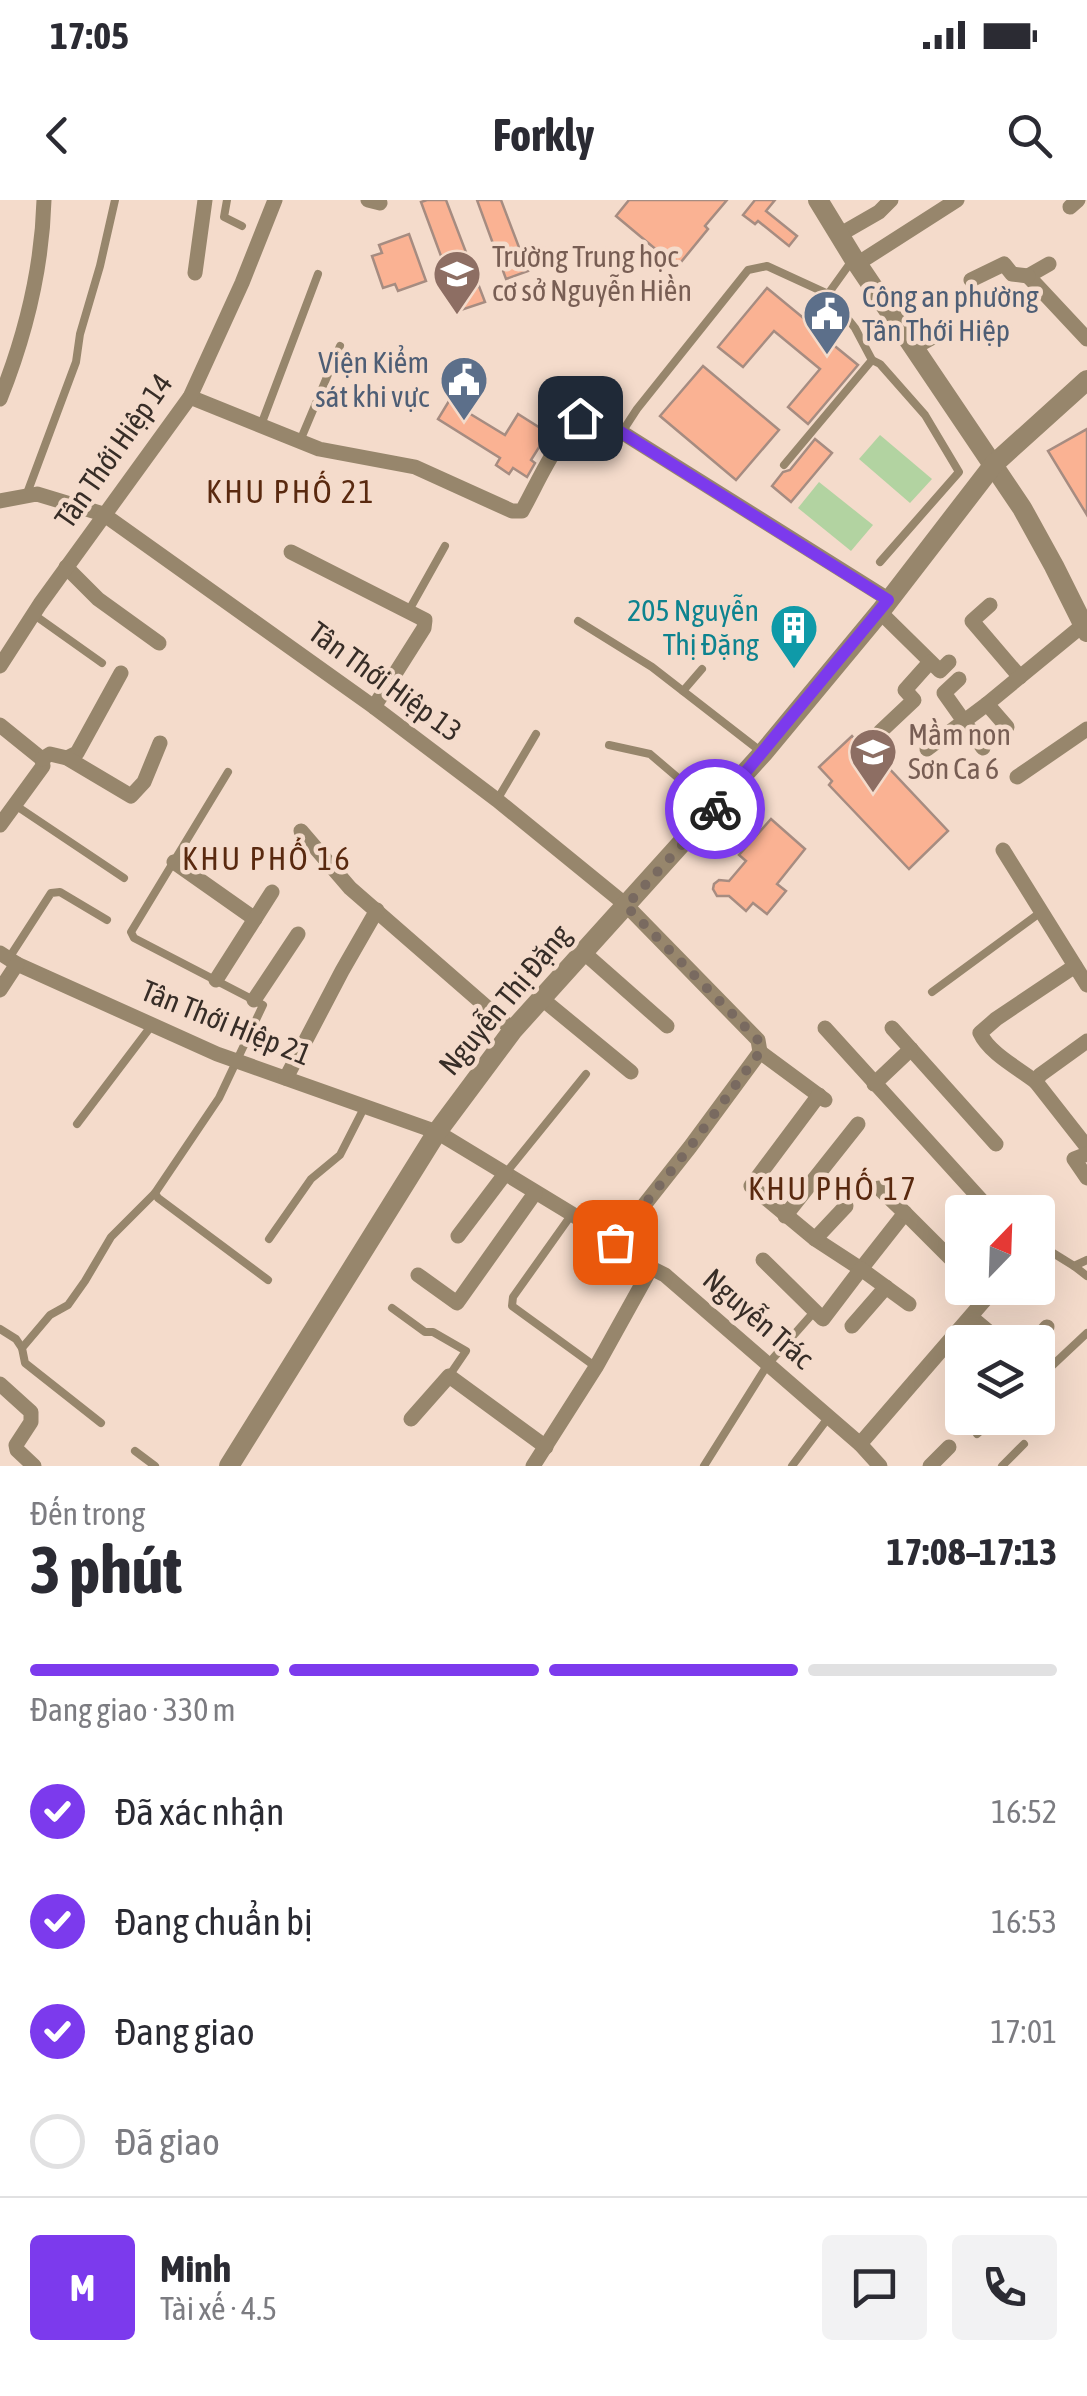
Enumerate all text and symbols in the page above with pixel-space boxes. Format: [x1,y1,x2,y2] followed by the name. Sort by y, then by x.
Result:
[50,14,129,57] text: 17:05
[30,108,85,163] icon: back
[1002,108,1057,163] icon: search
[493,109,594,161] text: Forkly
[492,239,692,307] place label: Trường Trung học cơ sở Nguyễn Hiền
[431,248,483,316] school or university icon: Trường Trung học cơ sở Nguyễn Hiền
[862,279,1039,347] place label: Công an phường Tân Thới Hiệp
[801,288,853,356] public building icon: Công an phường Tân Thới Hiệp
[315,345,430,413] place label: Viện Kiểm sát khi vực
[438,354,490,422] public building icon: Viện Kiểm sát khi vực
[48,367,179,534] street label: Tân Thới Hiệp 14
[538,376,623,461] pin
[553,391,608,446] icon: home
[206,470,376,510] district label: KHU PHỐ 21
[627,593,759,661] place label: 205 Nguyễn Thị Đặng
[768,602,820,670] building icon: 205 Nguyễn Thị Đặng
[303,614,469,748] street label: Tân Thới Hiệp 13
[908,717,1011,785] place label: Mầm non Sơn Ca 6
[847,726,899,794] school or university icon: Mầm non Sơn Ca 6
[665,759,765,859] courier
[688,782,743,837] icon: bike
[182,837,352,877] district label: KHU PHỐ 16
[432,917,577,1081] street label: Nguyễn Thị Đặng
[136,973,316,1072] street label: Tân Thới Hiệp 21
[748,1167,918,1207] district label: KHU PHỐ 17
[945,1195,1055,1305] north arrow
[945,1195,1055,1435] map controls
[573,1200,658,1285] pin
[588,1215,643,1270] icon: bag
[697,1261,821,1376] street label: Nguyễn Trác
[945,1325,1055,1435] button: layers
[30,1495,145,1532] text: Đến trong
[887,1530,1057,1573] text: 17:08–17:13
[30,1532,182,1607] text: 3 phút
[30,1691,236,1728] text: Đang giao · 330 m
[30,1784,85,1839] icon: check
[115,1790,284,1833] text: Đã xác nhận
[991,1793,1057,1830] text: 16:52
[30,1894,85,1949] icon: check
[115,1900,313,1943] text: Đang chuẩn bị
[991,1903,1057,1940] text: 16:53
[30,2004,85,2059] icon: check
[115,2010,255,2053] text: Đang giao
[991,2013,1057,2050] text: 17:01
[115,2120,220,2163] text: Đã giao
[822,2235,927,2340] button: chat
[952,2235,1057,2340] button: phone
[160,2247,231,2290] text: Minh
[70,2266,95,2309] text: M
[160,2290,277,2327] text: Tài xế · 4.5

